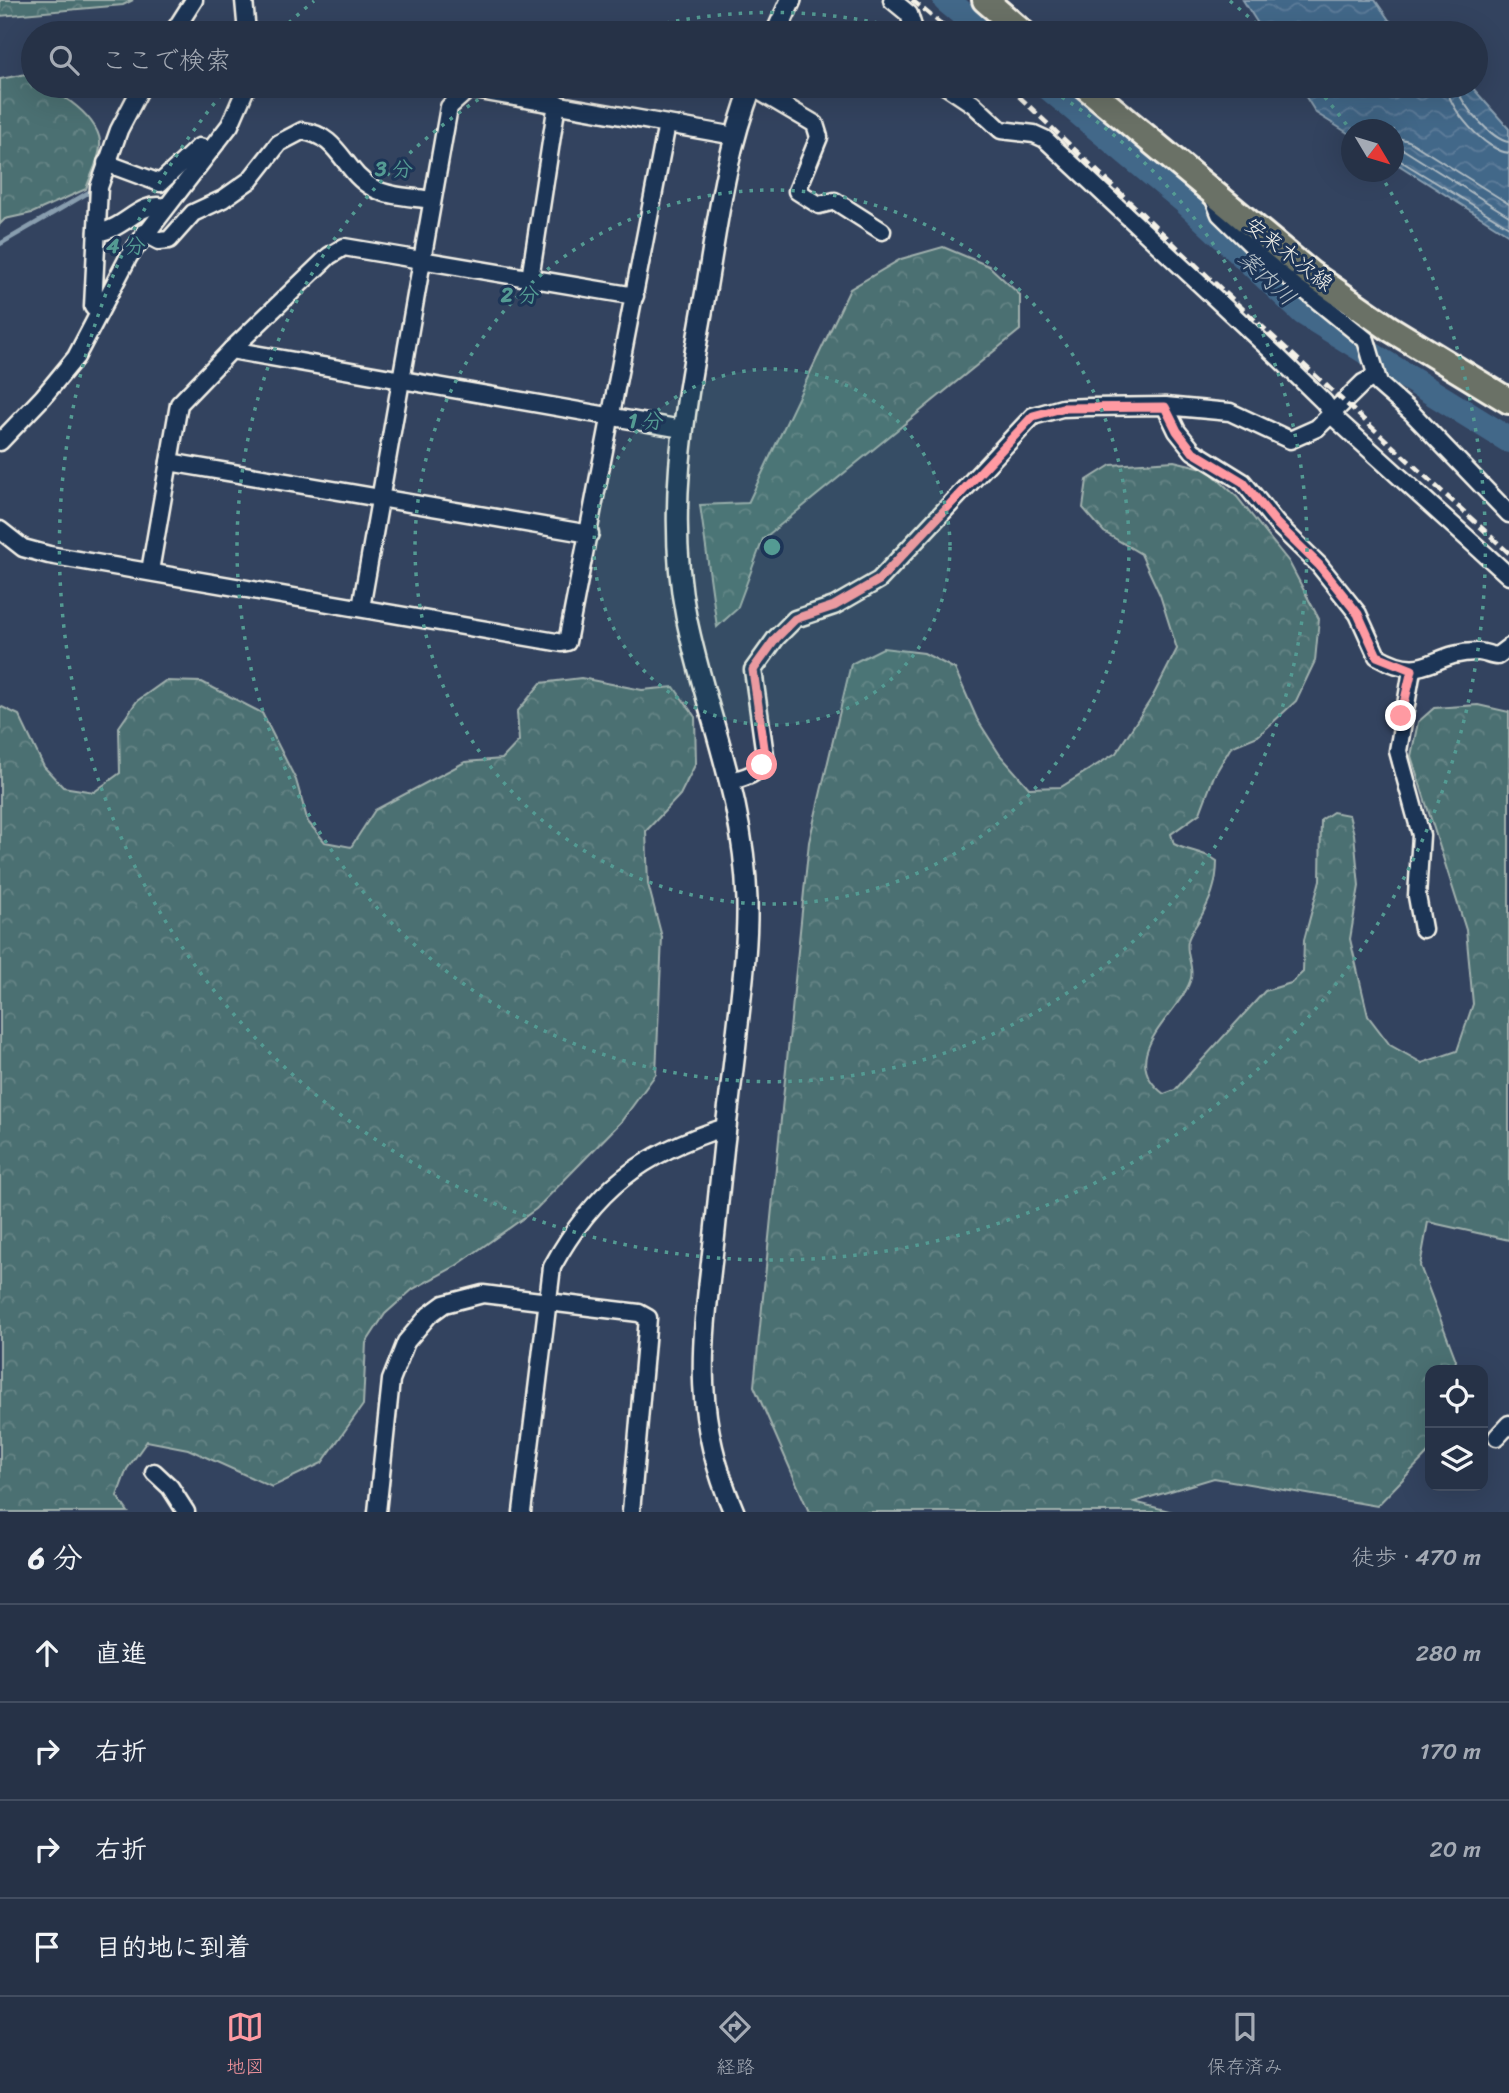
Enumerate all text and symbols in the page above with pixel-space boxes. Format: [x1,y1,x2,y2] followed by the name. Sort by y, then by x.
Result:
[21,21,1488,98] search box
[101,37,231,83] text: ここで検索
[45,41,83,79] icon: search
[1341,119,1404,182] north arrow
[374,150,413,188] text: 3 分
[1236,207,1342,301] street label: 安来木次線
[105,227,146,265] text: 4 分
[1228,239,1306,317] water label: 案内川
[500,276,539,314] text: 2 分
[628,402,664,440] text: 1 分
[760,535,784,559] centre of rings
[1385,700,1416,731] route end
[746,749,777,780] route start
[1425,1365,1488,1491] map controls
[1425,1365,1488,1428] button: locate
[1425,1428,1488,1491] button: layers
[28,1531,83,1585] text: 6 分
[1351,1537,1481,1578] text: 徒歩 · 470 m
[95,1630,147,1676] text: 直進
[1416,1633,1481,1674] text: 280 m
[28,1634,66,1672] icon: ahead
[95,1728,147,1774] text: 右折
[1420,1731,1481,1772] text: 170 m
[28,1732,66,1770] icon: right
[95,1826,147,1872] text: 右折
[1430,1829,1481,1870] text: 20 m
[28,1830,66,1868] icon: right
[95,1924,251,1970] text: 目的地に到着
[28,1928,66,1966] icon: arrive
[226,2008,264,2083] tab: 地図
[716,2008,755,2083] tab: 経路
[1207,2008,1283,2083] tab: 保存済み

